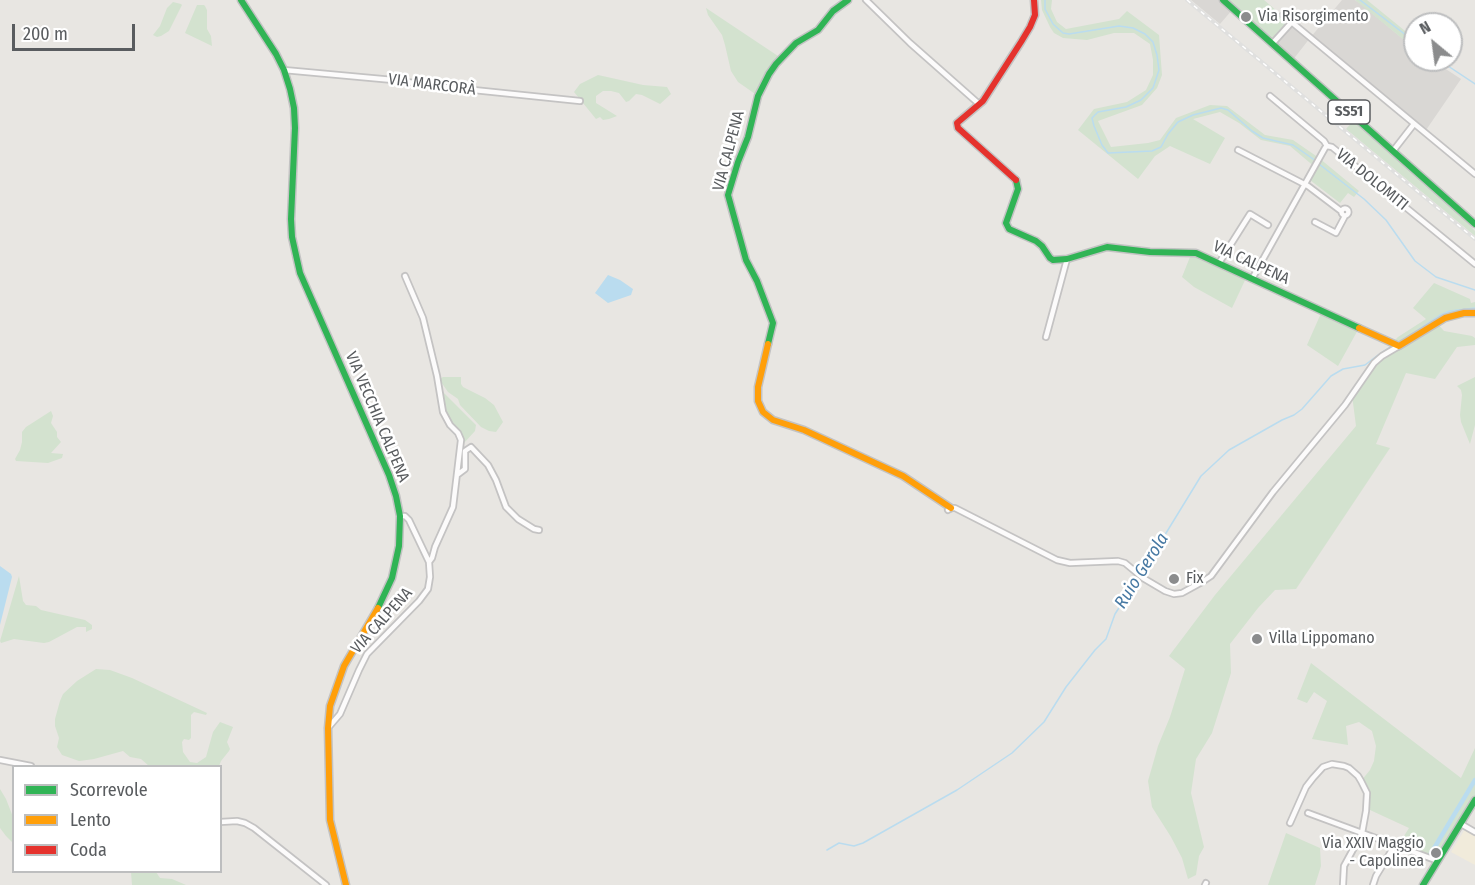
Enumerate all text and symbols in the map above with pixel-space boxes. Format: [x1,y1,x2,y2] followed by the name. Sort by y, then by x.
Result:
[1258,7,1369,27] place label: Via Risorgimento
[1239,10,1253,24] marker: Via Risorgimento
[15,12,138,50] scale bar
[1403,12,1463,72] north arrow
[1416,17,1434,38] text: N
[23,23,68,45] text: 200 m
[387,70,477,100] street label: VIA MARCORÀ
[1328,100,1370,124] road number: SS51
[709,109,749,193] street label: VIA CALPENA
[1332,145,1412,215] street label: VIA DOLOMITI
[1210,237,1292,289] street label: VIA CALPENA
[341,349,413,485] street label: VIA VECCHIA CALPENA
[1110,529,1174,613] water label: Ruio Gerola
[1186,569,1204,589] place label: Fix
[1167,572,1181,586] marker: Fix
[347,584,417,658] street label: VIA CALPENA
[1269,629,1375,649] place label: Villa Lippomano
[1250,632,1264,646] marker: Villa Lippomano
[12,765,222,873] legend
[70,779,148,801] text: Scorrevole
[70,809,111,831] text: Lento
[1322,834,1424,872] place label: Via XXIV Maggio - Capolinea
[70,839,107,861] text: Coda
[1429,846,1443,860] marker: Via XXIV Maggio - Capolinea

